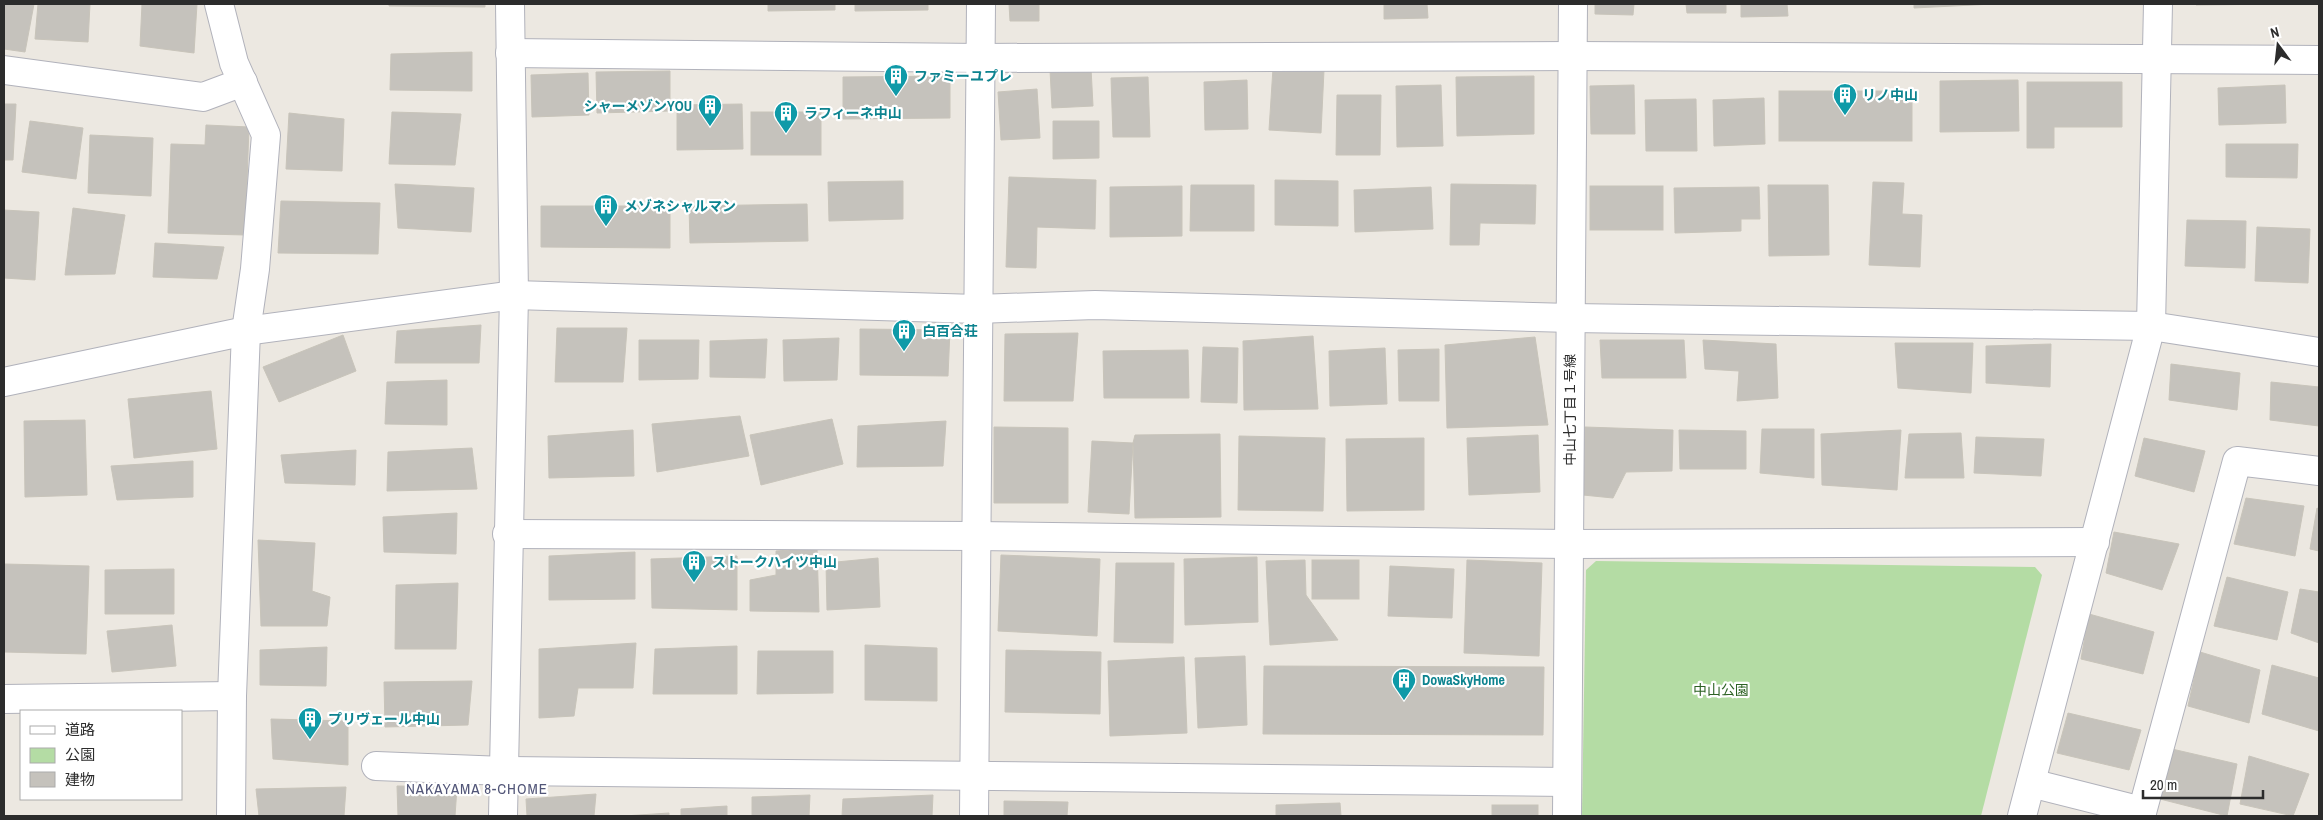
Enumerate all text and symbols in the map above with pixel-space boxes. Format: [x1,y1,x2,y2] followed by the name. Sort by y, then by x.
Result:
[2253,20,2303,70] north arrow
[2268,23,2281,42] text: N
[883,63,909,97] building icon: ファミーユプレ
[914,67,1012,85] place label: ファミーユプレ
[1832,82,1858,116] building icon: リノ中山
[1862,86,1918,104] place label: リノ中山
[697,93,723,127] building icon: シャーメゾンYOU
[584,97,692,115] place label: シャーメゾンYOU
[773,100,799,134] building icon: ラフィーネ中山
[804,104,902,122] place label: ラフィーネ中山
[593,193,619,227] building icon: メゾネシャルマン
[624,197,736,215] place label: メゾネシャルマン
[891,318,917,352] building icon: 白百合荘
[922,322,978,340] place label: 白百合荘
[1561,354,1579,466] street label: 中山七丁目１号線
[681,549,707,583] building icon: ストークハイツ中山
[712,553,837,571] place label: ストークハイツ中山
[1391,667,1417,701] building icon: DowaSkyHome
[1422,671,1505,689] place label: DowaSkyHome
[1693,681,1749,699] park label: 中山公園
[297,706,323,740] building icon: プリヴェール中山
[20,710,182,800] legend
[328,710,440,728] place label: プリヴェール中山
[65,719,95,740] text: 道路
[65,744,95,765] text: 公園
[2143,768,2263,800] scale bar
[65,769,95,790] text: 建物
[2150,774,2177,795] text: 20 m
[406,778,548,799] district label: NAKAYAMA 8-CHOME

